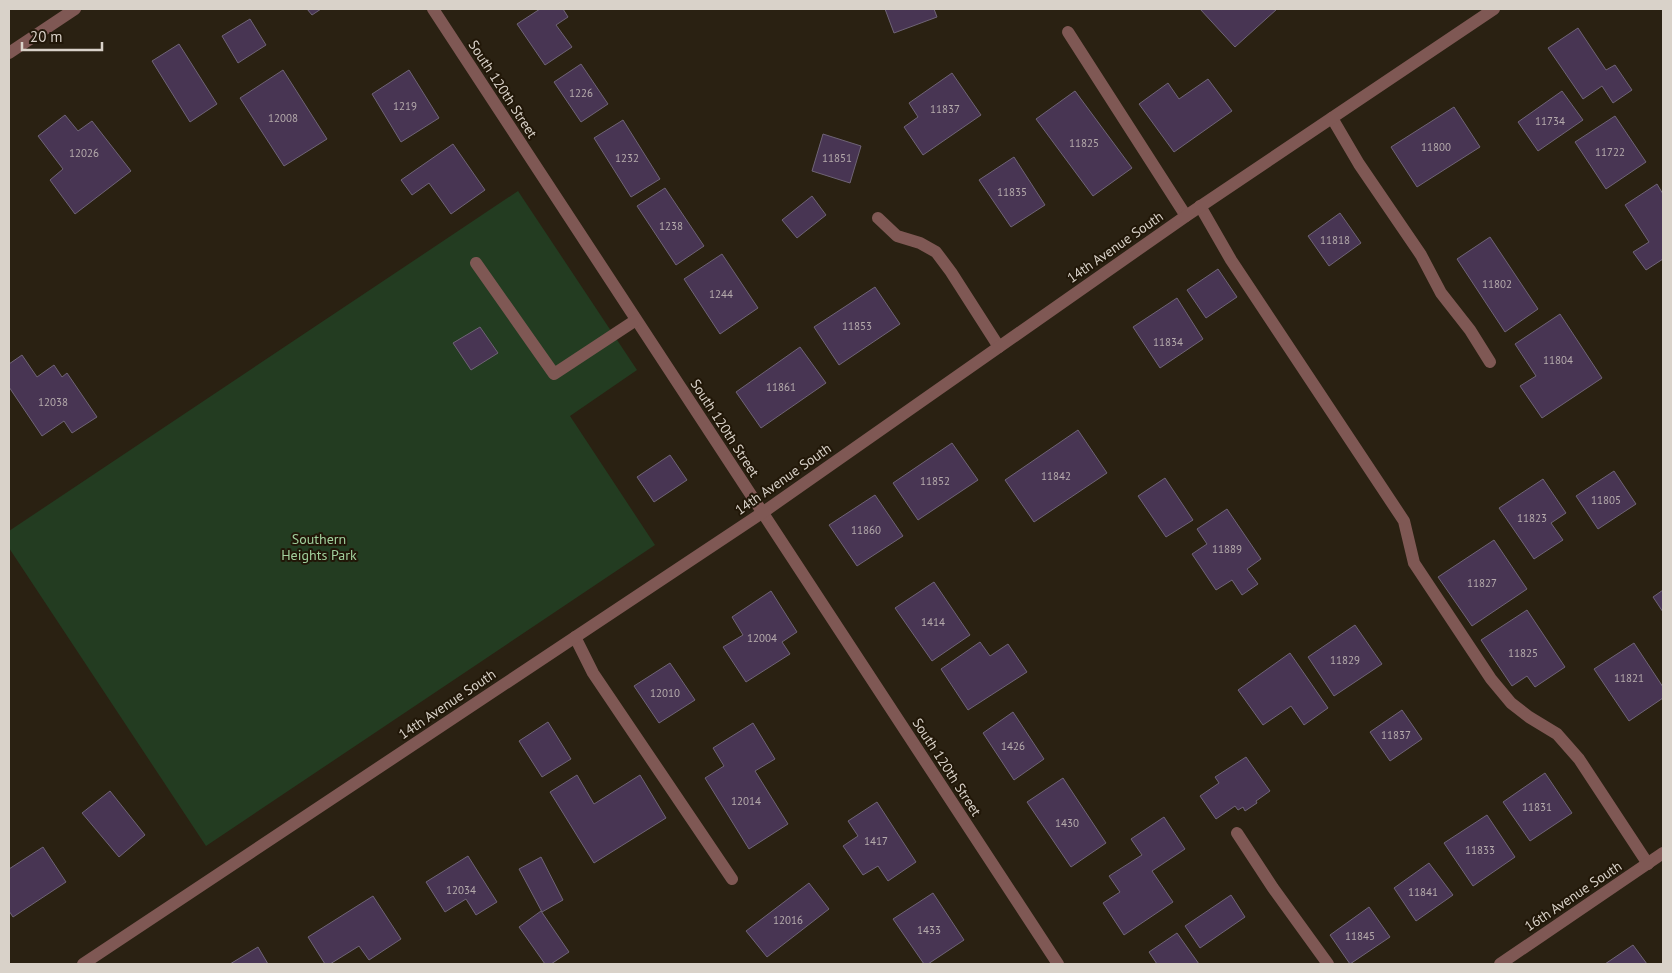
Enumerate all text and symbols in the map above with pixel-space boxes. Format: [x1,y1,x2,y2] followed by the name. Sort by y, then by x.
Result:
[22,20,102,52] scale bar
[30,27,63,46] text: 20 m
[465,37,542,142] street label: South 120th Street
[569,86,593,100] house number: 1226
[393,99,417,113] house number: 1219
[930,102,960,116] house number: 11837
[268,111,298,125] house number: 12008
[1535,114,1565,128] house number: 11734
[1069,136,1099,150] house number: 11825
[1421,140,1451,154] house number: 11800
[1595,145,1625,159] house number: 11722
[69,146,99,160] house number: 12026
[615,151,639,165] house number: 1232
[822,151,852,165] house number: 11851
[997,185,1027,199] house number: 11835
[1063,207,1167,287] street label: 14th Avenue South
[659,219,683,233] house number: 1238
[1320,233,1350,247] house number: 11818
[1482,277,1512,291] house number: 11802
[709,287,733,301] house number: 1244
[842,319,872,333] house number: 11853
[1153,335,1183,349] house number: 11834
[1543,353,1573,367] house number: 11804
[687,376,764,481] street label: South 120th Street
[766,380,796,394] house number: 11861
[38,395,68,409] house number: 12038
[731,439,835,519] street label: 14th Avenue South
[1041,469,1071,483] house number: 11842
[920,474,950,488] house number: 11852
[1591,493,1621,507] house number: 11805
[1517,511,1547,525] house number: 11823
[851,523,881,537] house number: 11860
[281,530,357,564] park label: Southern Heights Park
[1212,542,1242,556] house number: 11889
[1467,576,1497,590] house number: 11827
[921,615,945,629] house number: 1414
[747,631,777,645] house number: 12004
[1508,646,1538,660] house number: 11825
[1330,653,1360,667] house number: 11829
[395,665,499,743] street label: 14th Avenue South
[1614,671,1644,685] house number: 11821
[650,686,680,700] house number: 12010
[909,715,986,820] street label: South 120th Street
[1381,728,1411,742] house number: 11837
[1001,739,1025,753] house number: 1426
[731,794,761,808] house number: 12014
[1522,800,1552,814] house number: 11831
[1055,816,1079,830] house number: 1430
[864,834,888,848] house number: 1417
[1465,843,1495,857] house number: 11833
[1521,857,1625,935] street label: 16th Avenue South
[446,883,476,897] house number: 12034
[1408,885,1438,899] house number: 11841
[773,913,803,927] house number: 12016
[917,923,941,937] house number: 1433
[1345,929,1375,943] house number: 11845

